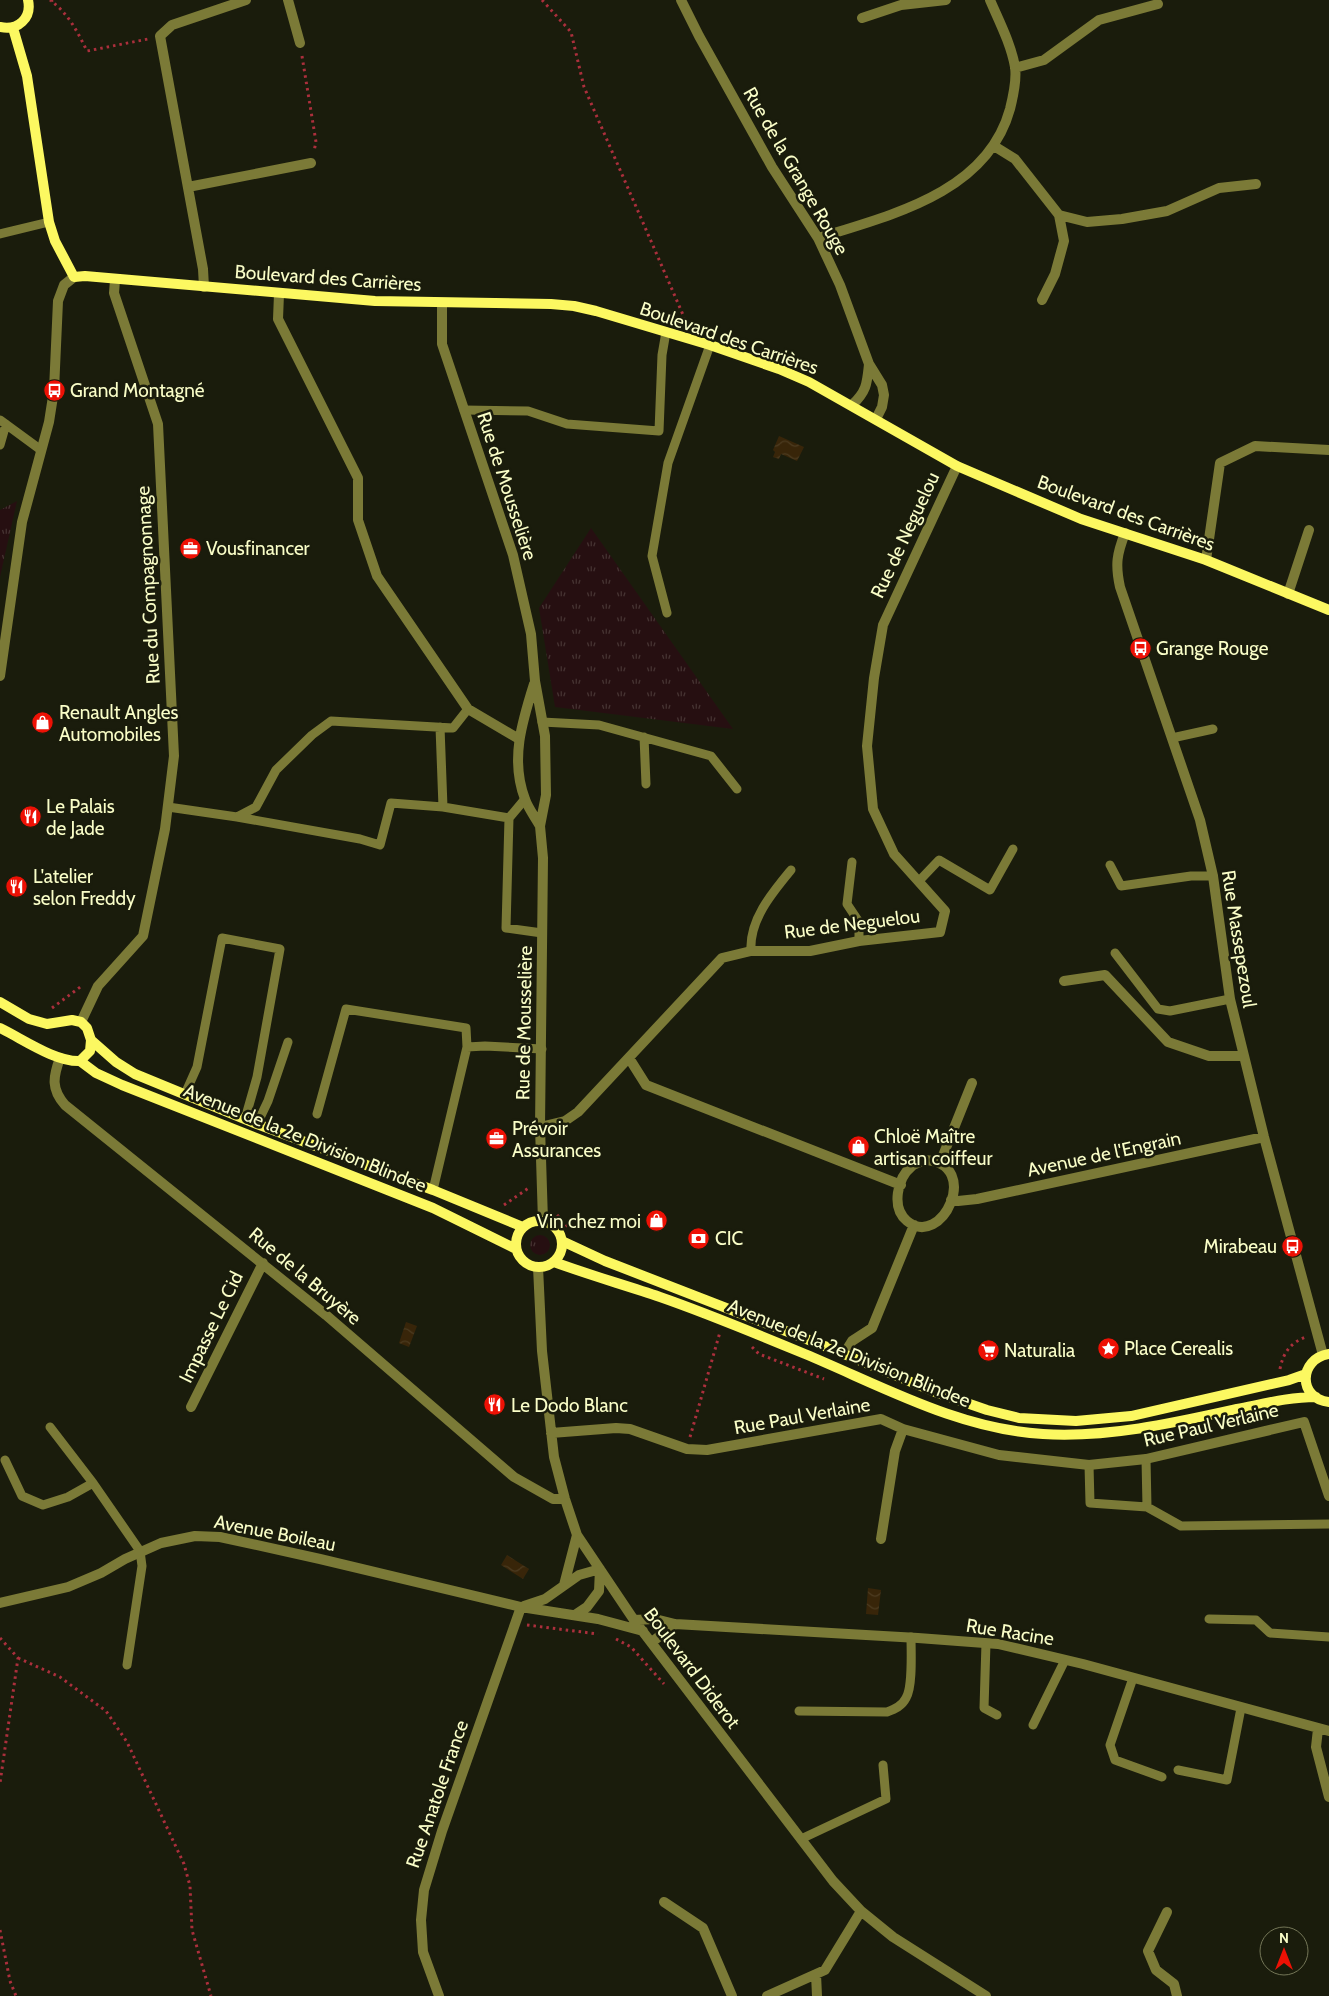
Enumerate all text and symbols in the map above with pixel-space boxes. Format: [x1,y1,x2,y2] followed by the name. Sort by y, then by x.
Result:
[739,83,854,259] street label: Rue de la Grange Rouge
[234,260,422,296] street label: Boulevard des Carrières
[637,297,821,379] street label: Boulevard des Carrières
[42,378,66,402] bus stop icon: Grand Montagné
[70,379,205,402] place label: Grand Montagné
[472,409,542,563] street label: Rue de Mousselière
[866,468,944,602] street label: Rue de Neguelou
[1034,470,1218,556] street label: Boulevard des Carrières
[131,485,165,685] street label: Rue du Compagnonnage
[178,536,202,560] office icon: Vousfinancer
[206,537,310,560] place label: Vousfinancer
[1128,636,1152,660] bus stop icon: Grange Rouge
[1156,637,1269,660] place label: Grange Rouge
[59,701,178,746] place label: Renault Angles Automobiles
[31,711,55,735] shop icon: Renault Angles Automobiles
[46,795,115,840] place label: Le Palais de Jade
[18,805,42,829] restaurant icon: Le Palais de Jade
[33,865,136,910] place label: L'atelier selon Freddy
[1217,869,1261,1010] street label: Rue Massepezoul
[5,875,29,899] restaurant icon: L'atelier selon Freddy
[783,904,921,944] street label: Rue de Neguelou
[511,945,537,1100] street label: Rue de Mousselière
[180,1079,430,1197] street label: Avenue de la 2e Division Blindee
[512,1117,601,1162] place label: Prévoir Assurances
[874,1125,992,1170] place label: Chloë Maître artisan coiffeur
[1025,1126,1183,1182] street label: Avenue de l'Engrain
[484,1127,508,1151] office icon: Prévoir Assurances
[846,1135,870,1159] shop icon: Chloë Maître artisan coiffeur
[645,1209,669,1233] shop icon: Vin chez moi
[537,1210,641,1233] place label: Vin chez moi
[244,1222,366,1330] street label: Rue de la Bruyère
[687,1226,711,1250] bank icon: CIC
[715,1227,744,1250] place label: CIC
[1281,1234,1305,1258] bus stop icon: Mirabeau
[1203,1235,1277,1258] place label: Mirabeau
[174,1268,248,1386] street label: Impasse Le Cid
[724,1294,974,1412] street label: Avenue de la 2e Division Blindee
[1096,1336,1120,1360] place icon: Place Cerealis
[1124,1337,1233,1360] place label: Place Cerealis
[976,1338,1000,1362] supermarket icon: Naturalia
[1004,1339,1075,1362] place label: Naturalia
[483,1393,507,1417] restaurant icon: Le Dodo Blanc
[732,1393,872,1439] street label: Rue Paul Verlaine
[511,1394,628,1417] place label: Le Dodo Blanc
[1141,1398,1281,1452] street label: Rue Paul Verlaine
[212,1510,338,1556] street label: Avenue Boileau
[639,1603,745,1733] street label: Boulevard Diderot
[964,1614,1056,1650] street label: Rue Racine
[401,1717,473,1871] street label: Rue Anatole France
[1259,1926,1309,1976] north arrow
[1279,1929,1289,1947] text: N

